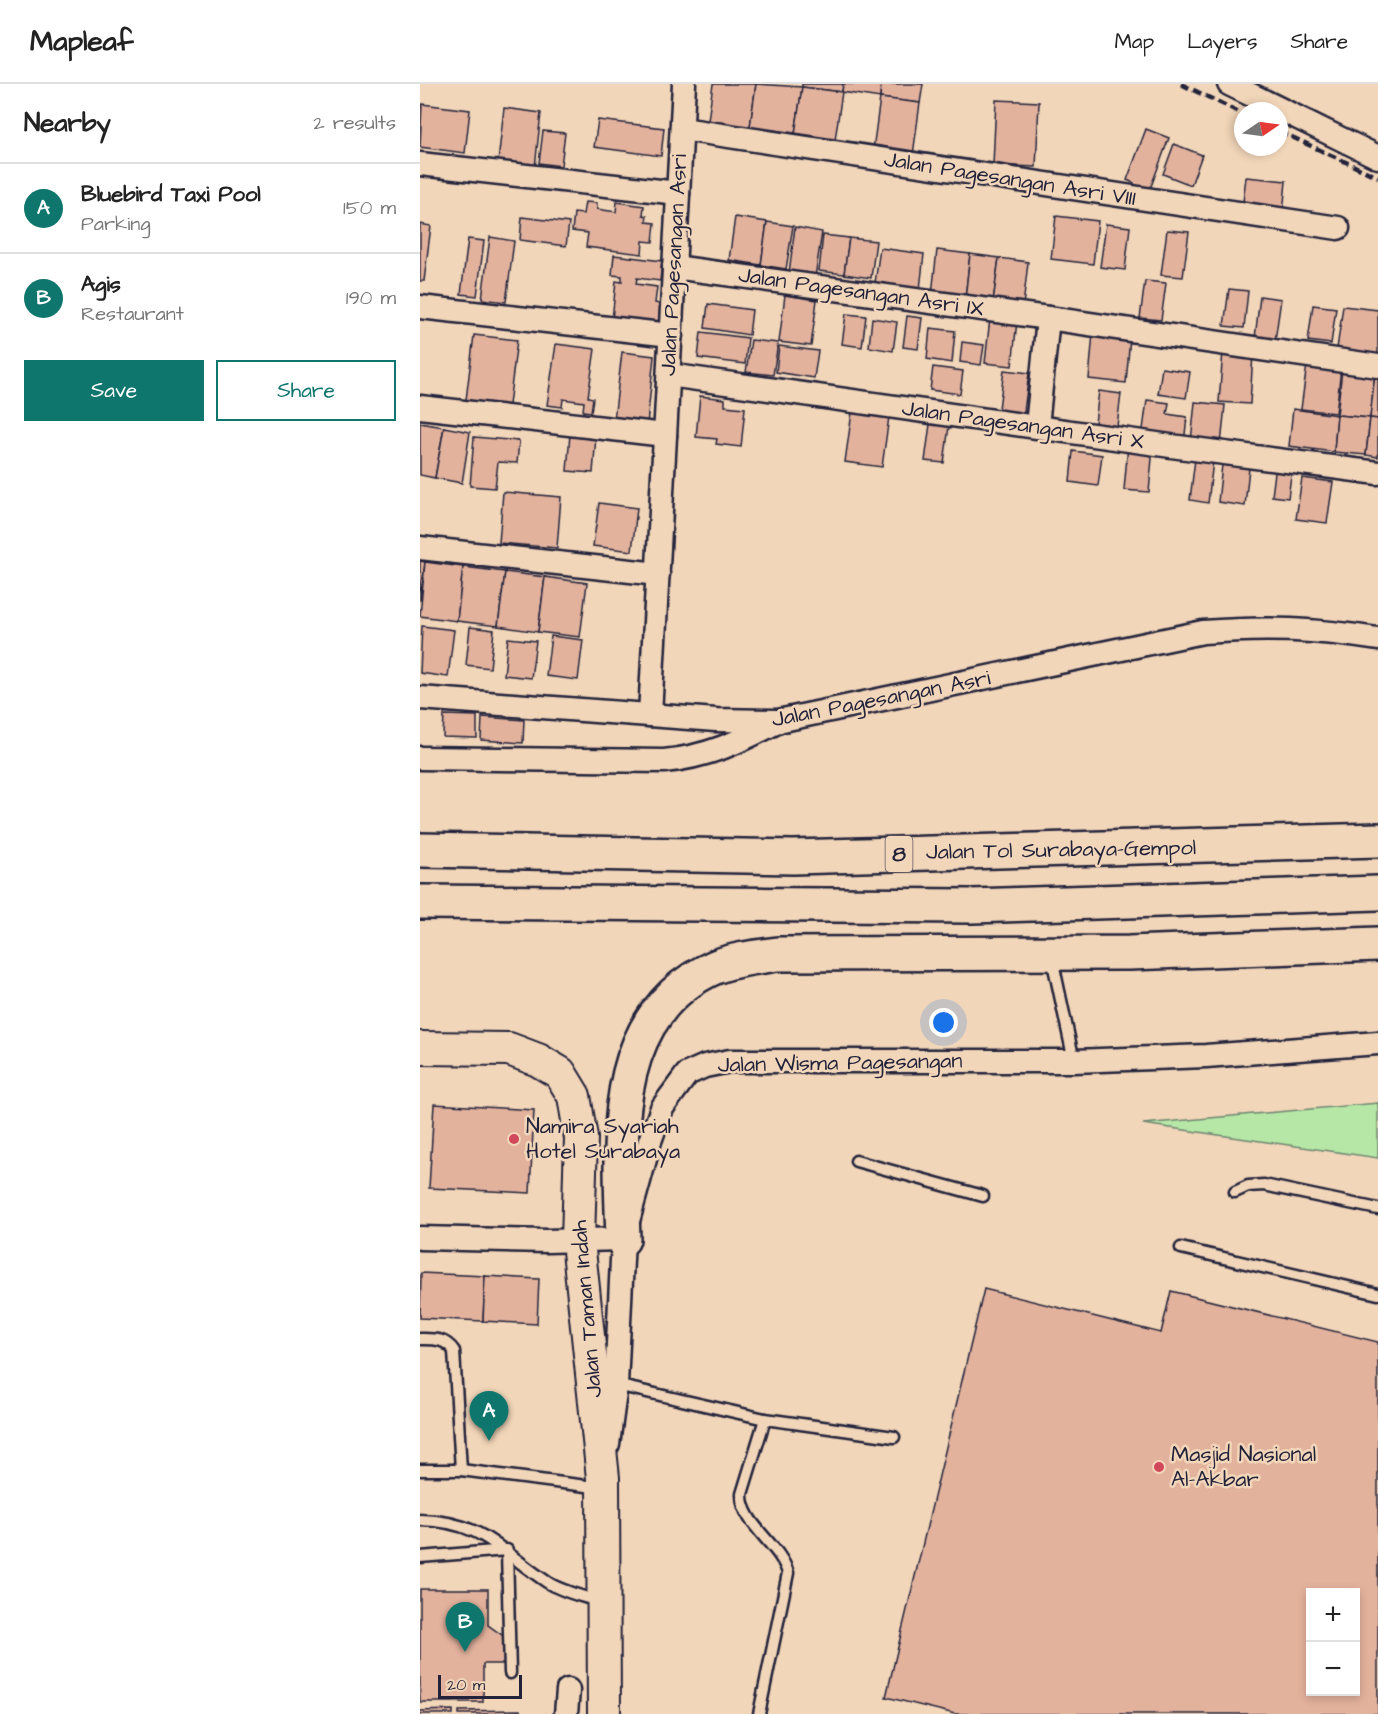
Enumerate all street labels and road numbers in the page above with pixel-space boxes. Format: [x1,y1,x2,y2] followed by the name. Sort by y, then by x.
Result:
[882,144,1138,215] street label: Jalan Pagesangan Asri VIII
[653,153,696,377] street label: Jalan Pagesangan Asri
[736,259,986,326] street label: Jalan Pagesangan Asri IX
[900,393,1146,458] street label: Jalan Pagesangan Asri X
[769,663,993,736] street label: Jalan Pagesangan Asri
[926,832,1196,869] street label: Jalan Tol Surabaya–Gempol
[886,836,912,872] road number: 8
[717,1045,963,1082] street label: Jalan Wisma Pagesangan
[564,1219,610,1399] street label: Jalan Taman Indah

